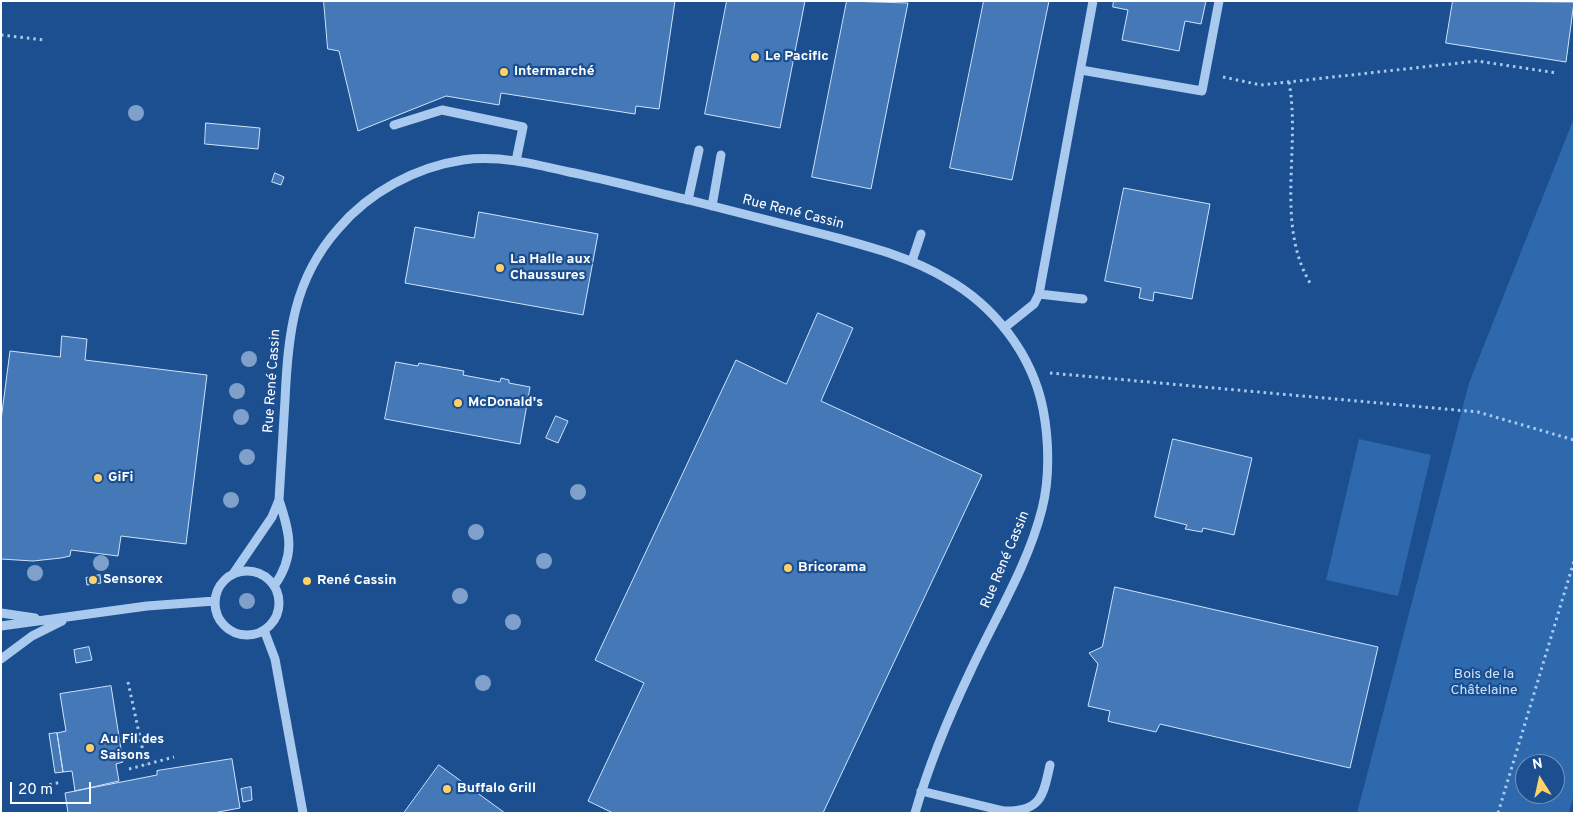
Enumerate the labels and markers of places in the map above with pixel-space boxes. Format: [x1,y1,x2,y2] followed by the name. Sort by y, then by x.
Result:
[765,49,829,65] place label: Le Pacific
[749,51,761,63] marker: Le Pacific
[514,64,594,80] place label: Intermarché
[498,66,510,78] marker: Intermarché
[510,252,591,284] place label: La Halle aux Chaussures
[494,262,506,274] marker: La Halle aux Chaussures
[468,395,543,411] place label: McDonald's
[452,397,464,409] marker: McDonald's
[108,470,134,486] place label: GiFi
[92,472,104,484] marker: GiFi
[798,560,866,576] place label: Bricorama
[782,562,794,574] marker: Bricorama
[103,572,163,588] place label: Sensorex
[317,573,396,589] place label: René Cassin
[87,574,99,586] marker: Sensorex
[301,575,313,587] marker: René Cassin
[100,732,164,764] place label: Au Fil des Saisons
[84,742,96,754] marker: Au Fil des Saisons
[457,781,536,797] place label: Buffalo Grill
[441,783,453,795] marker: Buffalo Grill

